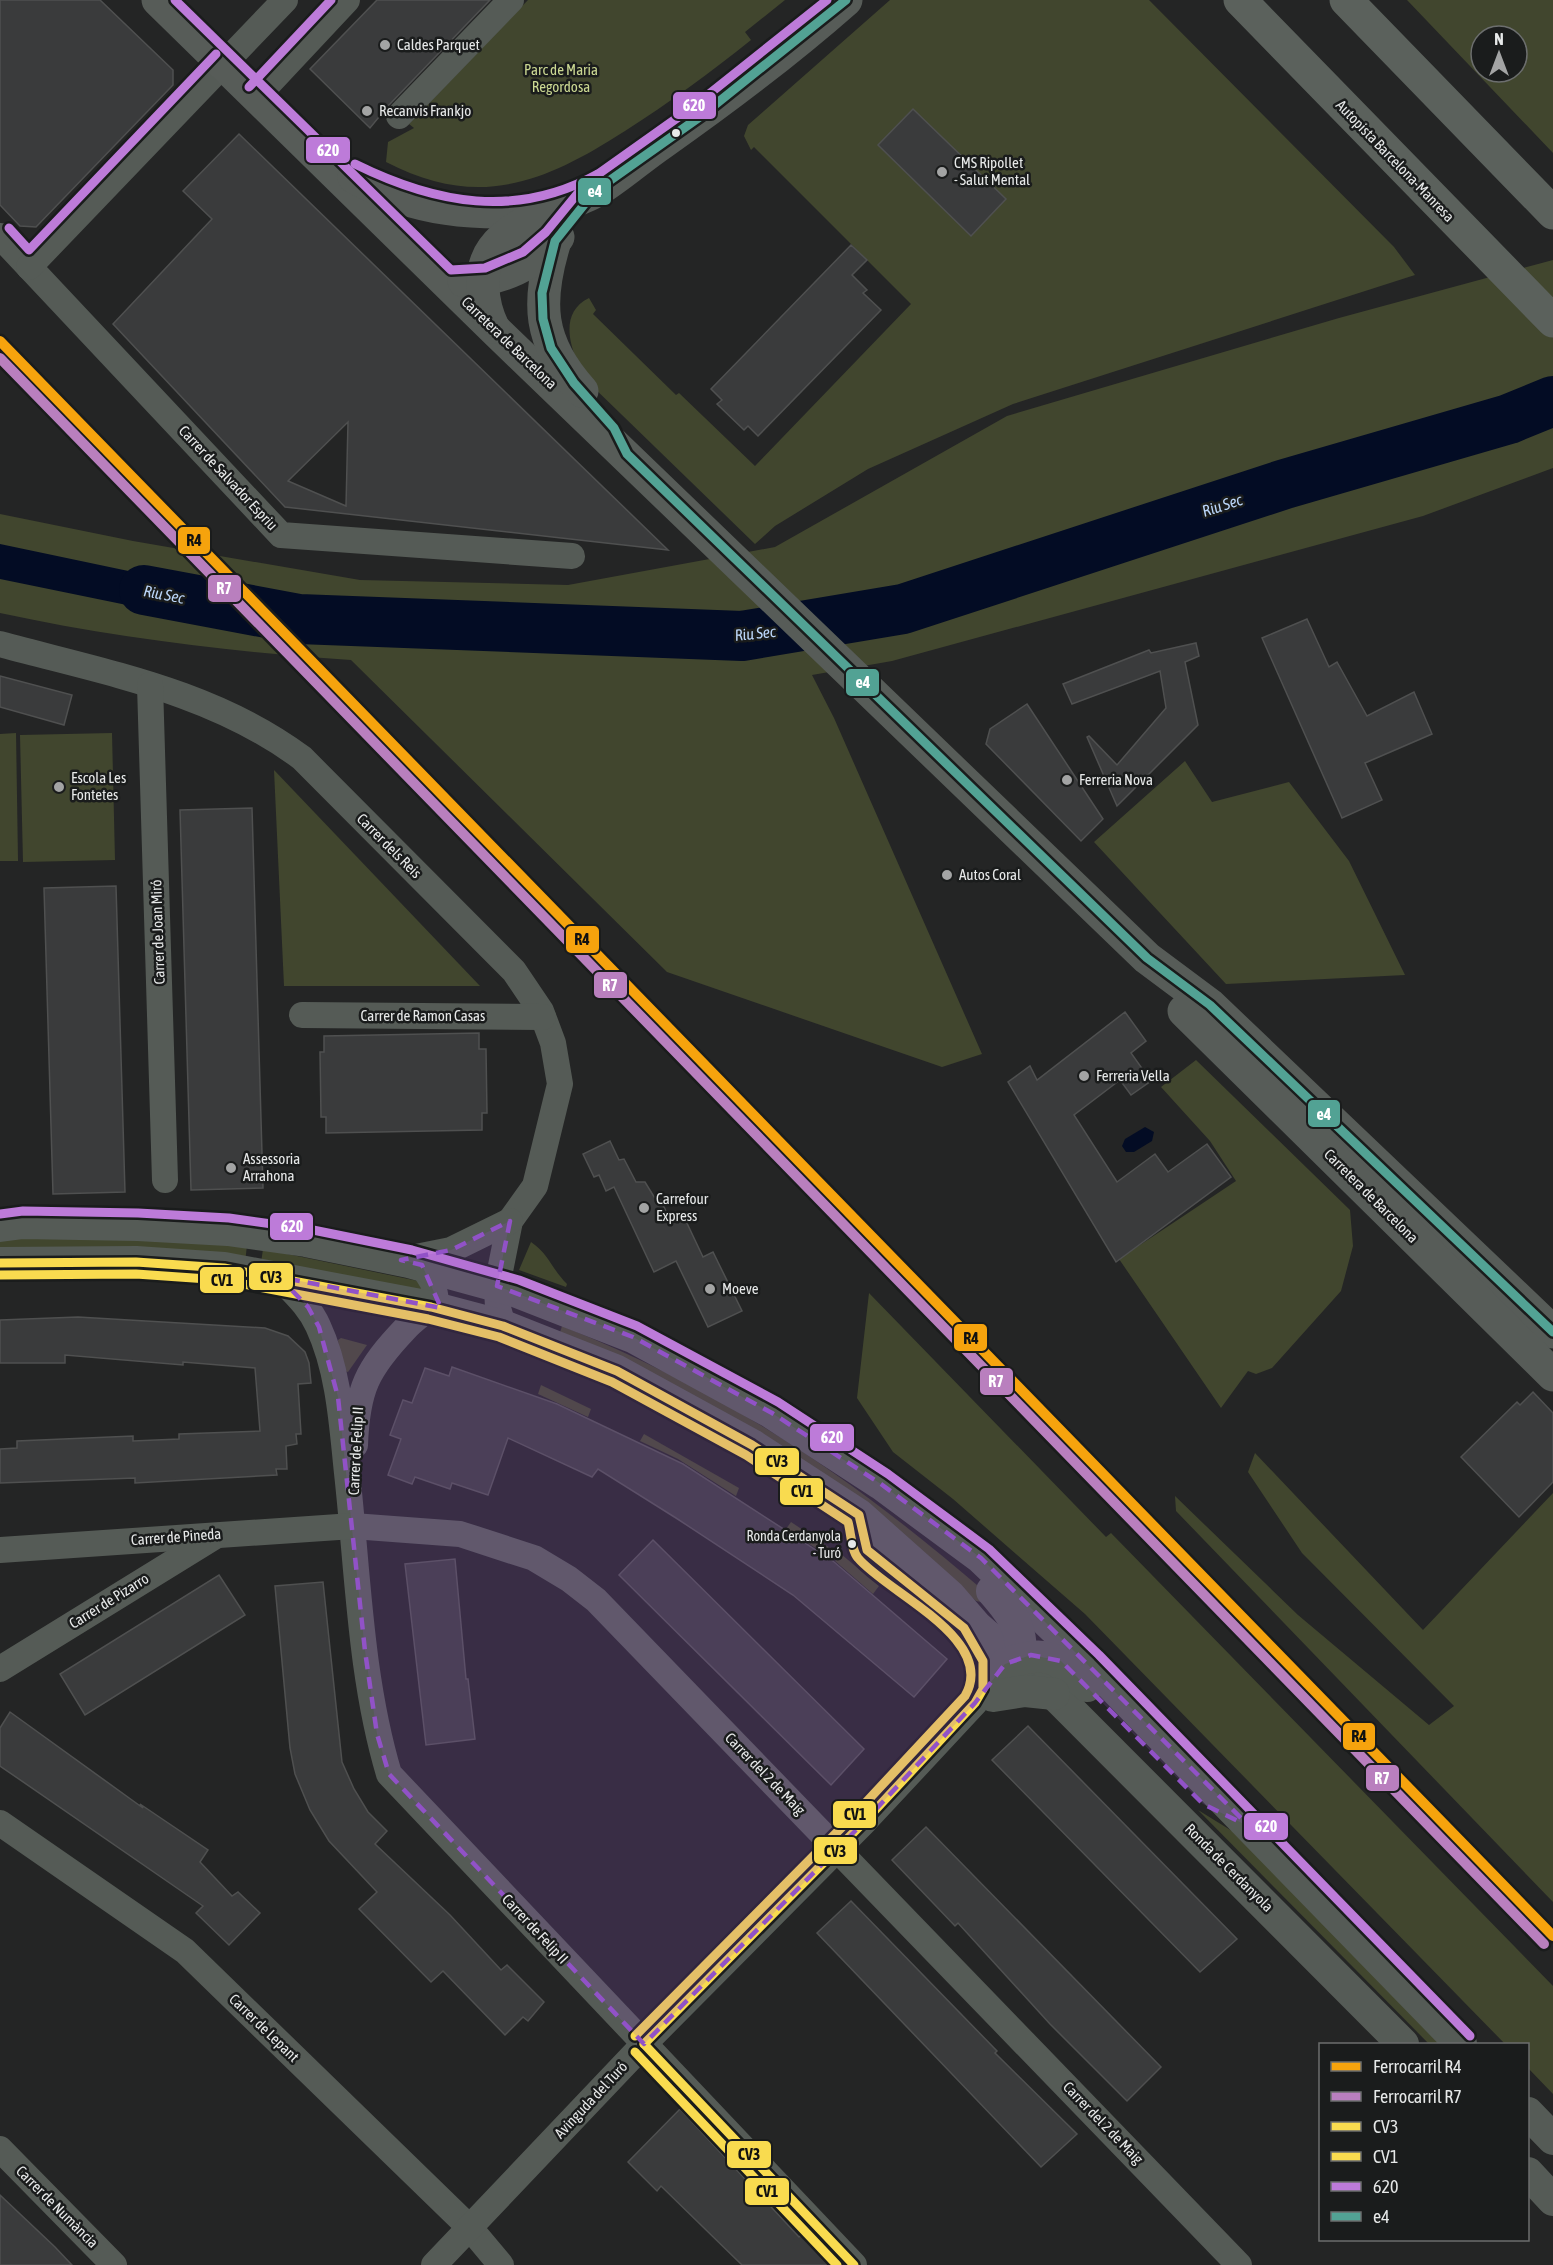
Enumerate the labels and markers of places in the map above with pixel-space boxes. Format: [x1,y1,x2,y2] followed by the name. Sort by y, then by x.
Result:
[397,36,480,53] place label: Caldes Parquet
[378,38,392,52] marker: Caldes Parquet
[379,102,471,119] place label: Recanvis Frankjo
[360,104,374,118] marker: Recanvis Frankjo
[670,127,682,139] unlabelled marker
[954,154,1030,188] place label: CMS Ripollet - Salut Mental
[935,165,949,179] marker: CMS Ripollet - Salut Mental
[71,769,126,803] place label: Escola Les Fontetes
[1079,771,1153,788] place label: Ferreria Nova
[1060,773,1074,787] marker: Ferreria Nova
[52,780,66,794] marker: Escola Les Fontetes
[959,866,1021,883] place label: Autos Coral
[940,868,954,882] marker: Autos Coral
[1096,1067,1170,1084] place label: Ferreria Vella
[1077,1069,1091,1083] marker: Ferreria Vella
[243,1150,300,1184] place label: Assessoria Arrahona
[224,1161,238,1175] marker: Assessoria Arrahona
[656,1190,709,1224] place label: Carrefour Express
[637,1201,651,1215] marker: Carrefour Express
[722,1280,759,1297] place label: Moeve
[703,1282,717,1296] marker: Moeve
[746,1528,841,1561] place label: Ronda Cerdanyola - Turó
[846,1538,858,1550] marker: Ronda Cerdanyola - Turó

